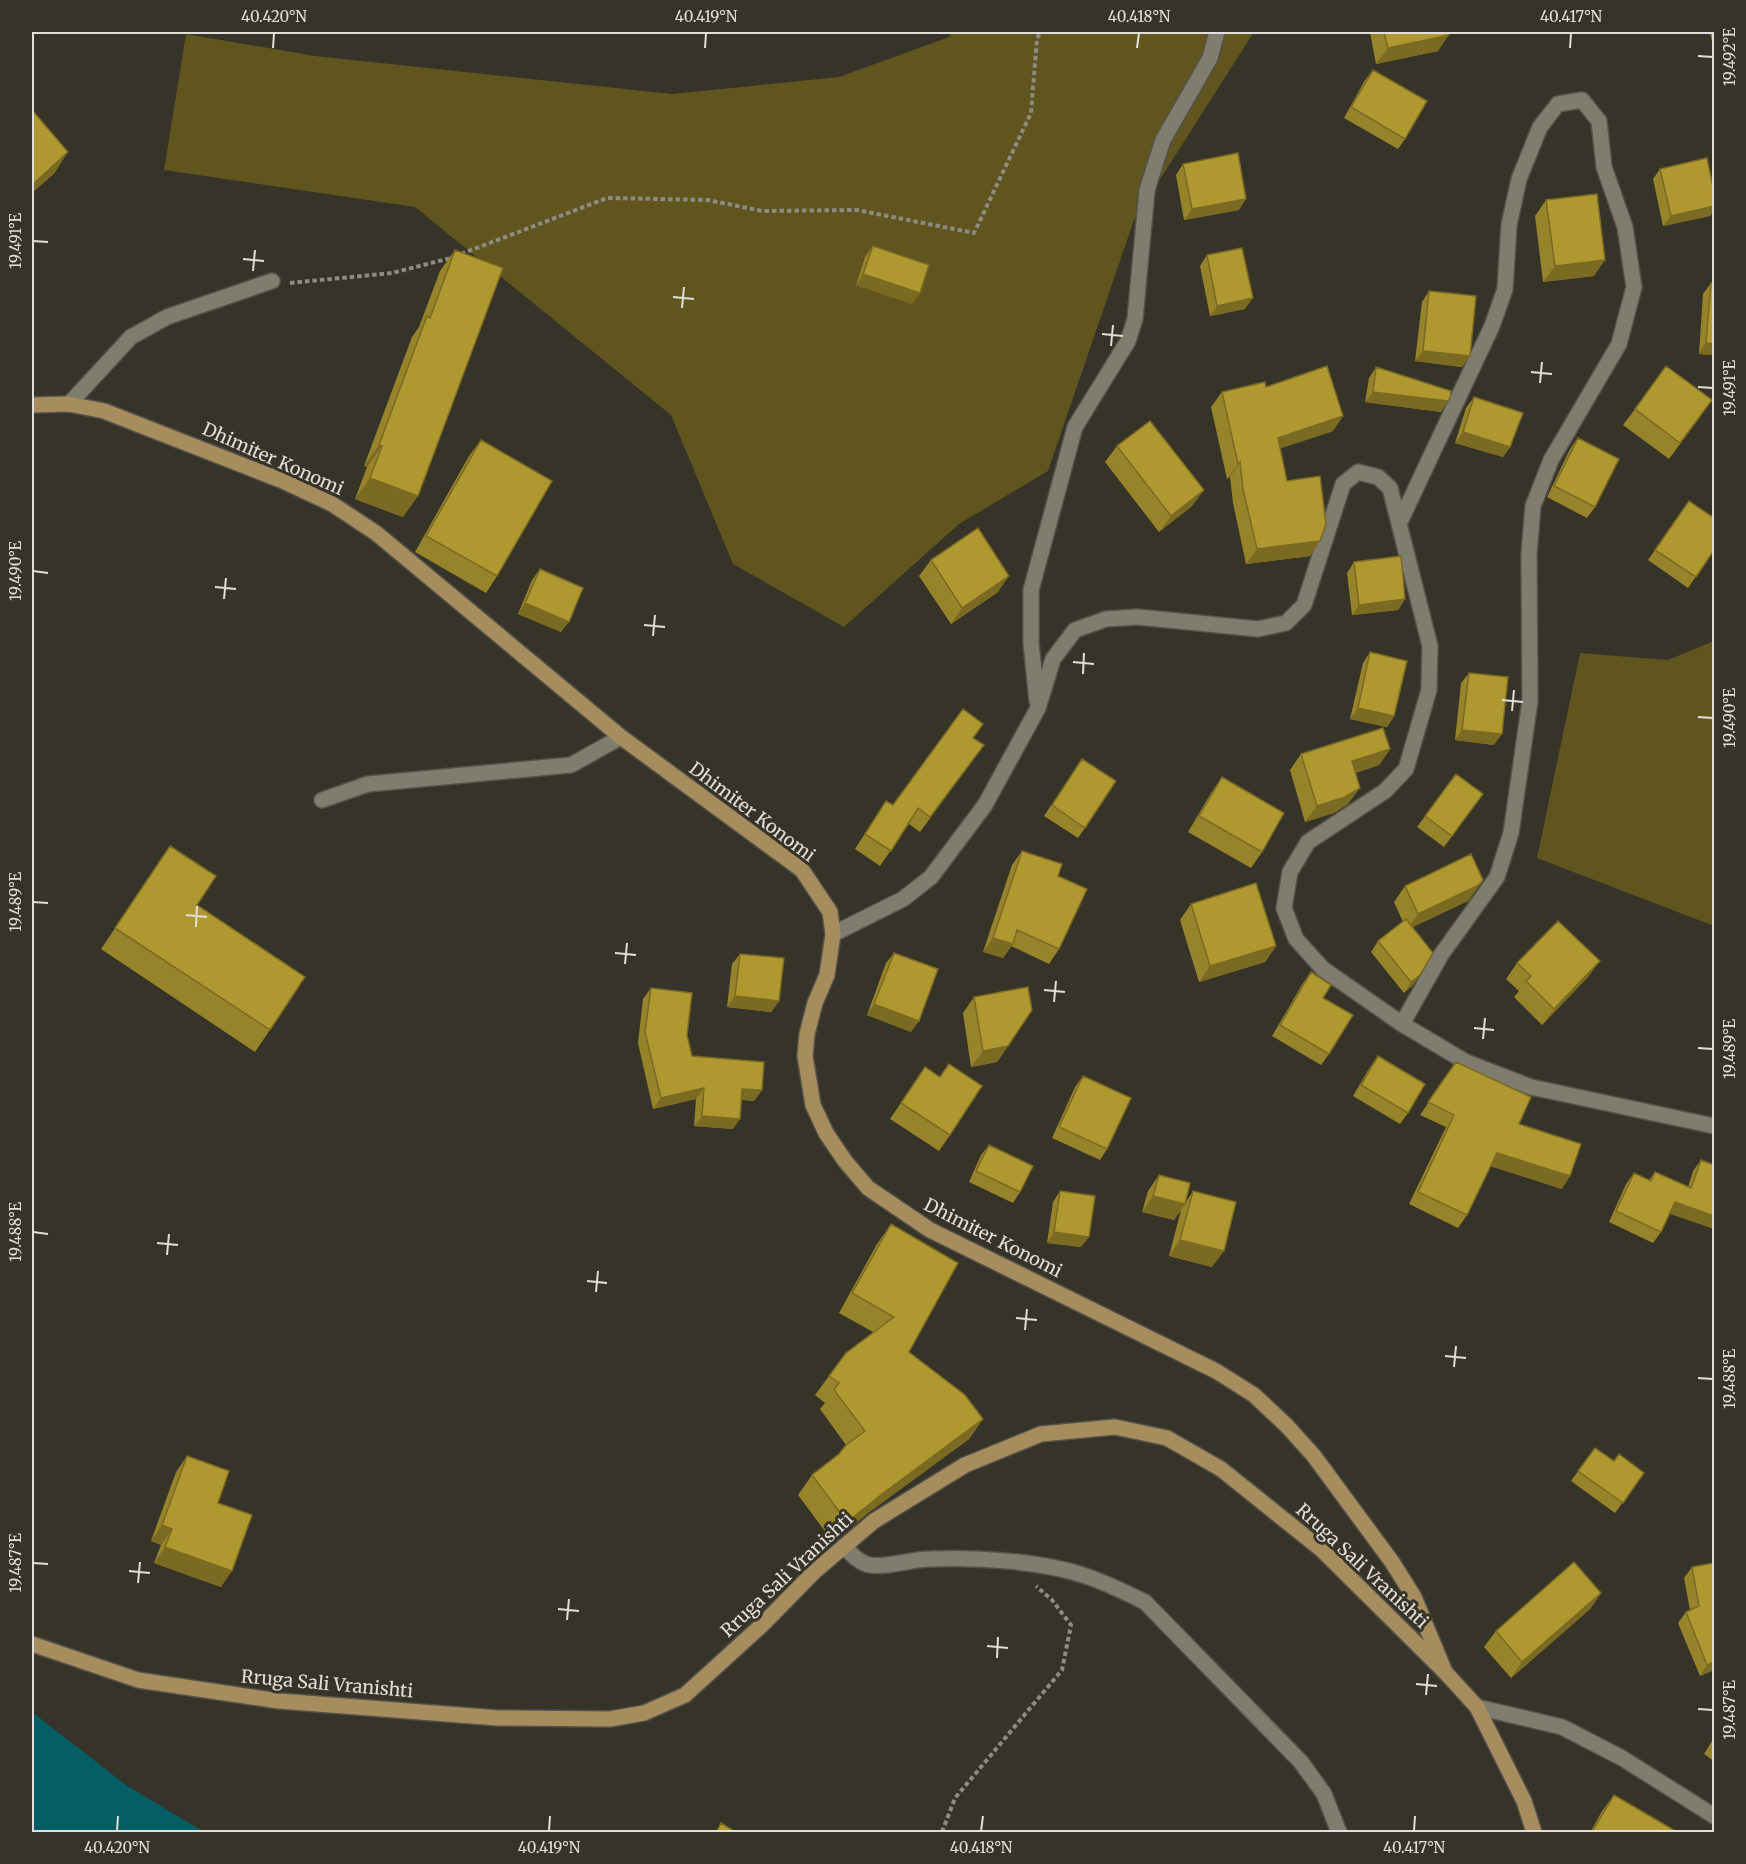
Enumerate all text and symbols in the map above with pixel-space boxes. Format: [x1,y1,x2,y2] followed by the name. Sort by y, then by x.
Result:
[241,7,307,26] text: 40.420°N
[675,7,738,26] text: 40.419°N
[1108,7,1171,26] text: 40.418°N
[1540,7,1602,26] text: 40.417°N
[1720,27,1739,86] text: 19.492°E
[6,213,25,269] text: 19.491°E
[1720,360,1739,416] text: 19.491°E
[199,417,347,500] street label: Dhimiter Konomi
[6,541,25,601] text: 19.490°E
[1720,688,1739,748] text: 19.490°E
[685,757,820,867] street label: Dhimiter Konomi
[6,871,25,932] text: 19.489°E
[1720,1018,1739,1079] text: 19.489°E
[920,1193,1066,1282] street label: Dhimiter Konomi
[6,1201,25,1262] text: 19.488°E
[1720,1348,1739,1409] text: 19.488°E
[1291,1498,1433,1633] street label: Rruga Sali Vranishti
[716,1507,858,1642] street label: Rruga Sali Vranishti
[6,1533,25,1593] text: 19.487°E
[240,1665,414,1702] street label: Rruga Sali Vranishti
[1720,1680,1739,1740] text: 19.487°E
[84,1838,150,1857] text: 40.420°N
[518,1838,581,1857] text: 40.419°N
[950,1838,1013,1857] text: 40.418°N
[1383,1838,1445,1857] text: 40.417°N

